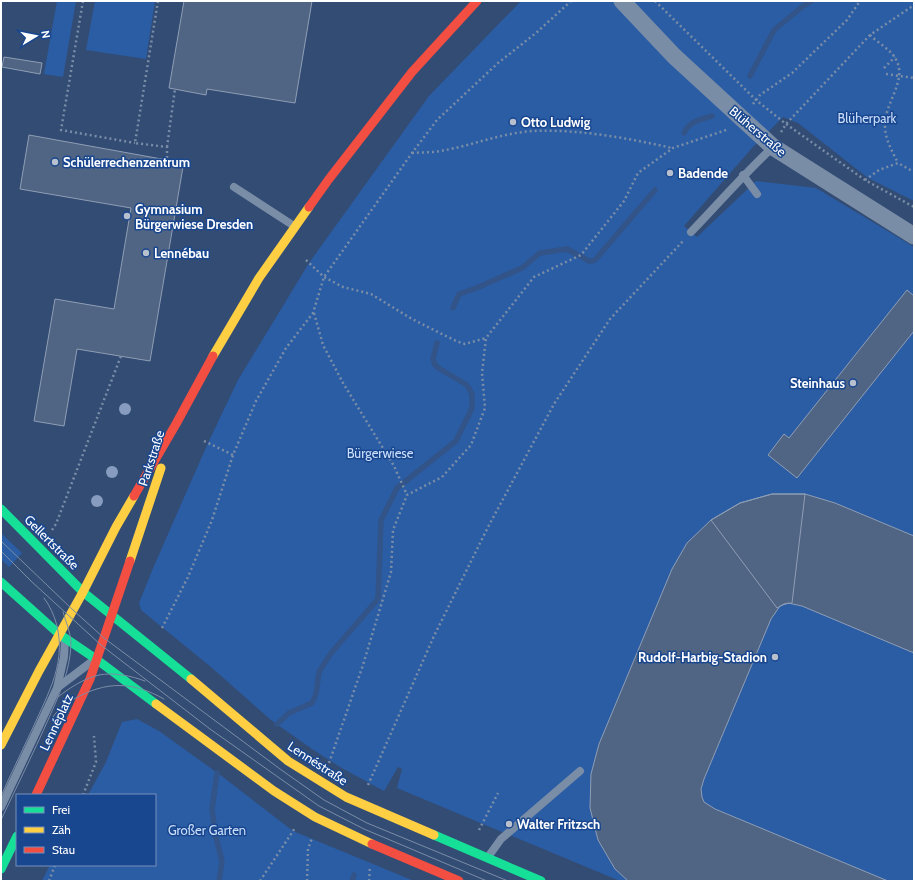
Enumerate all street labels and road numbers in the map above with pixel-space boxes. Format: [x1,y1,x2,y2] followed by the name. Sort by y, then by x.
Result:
[726,103,790,160] street label: Blüherstraße
[135,428,168,488] street label: Parkstraße
[21,511,83,573] street label: Gellertstraße
[36,691,76,753] street label: Lennéplatz
[285,738,351,789] street label: Lennéstraße

